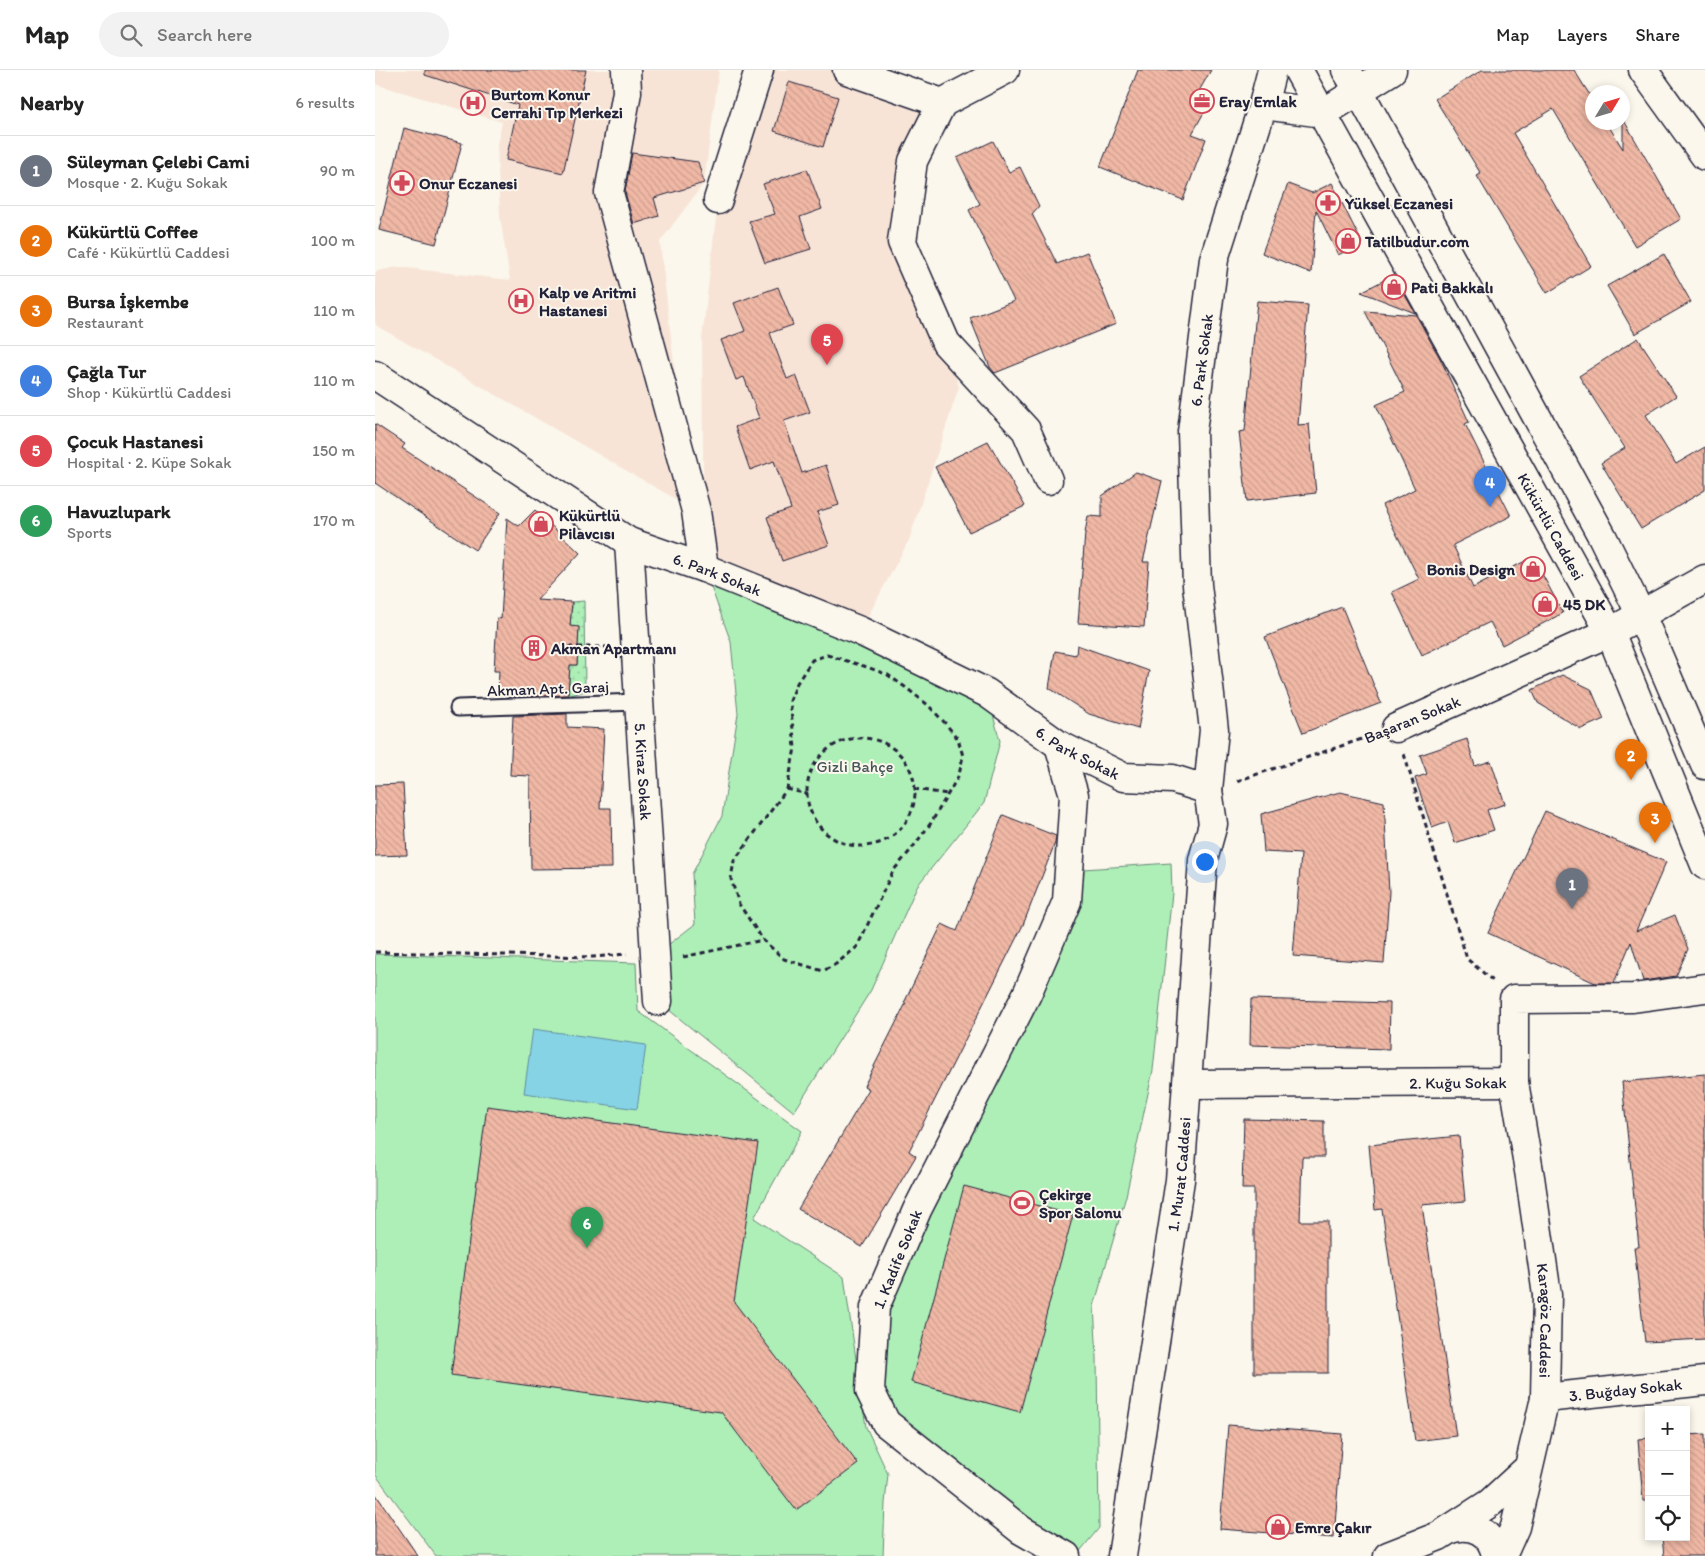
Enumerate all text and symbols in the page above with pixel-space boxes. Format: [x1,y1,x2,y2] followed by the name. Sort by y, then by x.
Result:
[99,12,449,57] search box
[25,20,69,49] text: Map
[117,21,145,49] icon: search
[157,23,252,46] text: Search here
[1496,24,1529,46] text: Map
[1557,24,1607,46] text: Layers
[1635,24,1680,46] text: Share
[491,85,623,123] place label: Burtom Konur Cerrahi Tıp Merkezi
[1585,85,1630,130] north arrow
[1189,88,1215,114] office icon: Eray Emlak
[20,90,84,115] text: Nearby
[460,90,486,116] hospital icon: Burtom Konur Cerrahi Tıp Merkezi
[1219,92,1297,112] place label: Eray Emlak
[295,93,355,112] text: 6 results
[67,150,250,173] text: Süleyman Çelebi Cami
[32,161,40,180] text: 1
[320,161,355,180] text: 90 m
[389,170,415,196] pharmacy icon: Onur Eczanesi
[67,173,228,192] text: Mosque · 2. Kuğu Sokak
[419,174,517,193] place label: Onur Eczanesi
[1315,190,1341,216] pharmacy icon: Yüksel Eczanesi
[1344,194,1453,213] place label: Yüksel Eczanesi
[67,220,198,243] text: Kükürtlü Coffee
[1335,228,1361,254] shop icon: Tatilbudur.com
[32,231,40,250] text: 2
[311,231,355,250] text: 100 m
[1364,232,1470,251] place label: Tatilbudur.com
[67,243,230,262] text: Café · Kükürtlü Caddesi
[1381,274,1407,300] shop icon: Pati Bakkalı
[1411,278,1493,297] place label: Pati Bakkalı
[539,283,636,320] place label: Kalp ve Aritmi Hastanesi
[508,288,534,314] hospital icon: Kalp ve Aritmi Hastanesi
[67,290,189,313] text: Bursa İşkembe
[32,301,40,320] text: 3
[313,301,355,320] text: 110 m
[1186,312,1217,407] street label: 6. Park Sokak
[67,313,144,332] text: Restaurant
[811,324,843,365] pin: 5
[67,360,146,383] text: Çağla Tur
[31,371,41,390] text: 4
[313,371,355,390] text: 110 m
[67,383,231,402] text: Shop · Kükürtlü Caddesi
[67,430,203,453] text: Çocuk Hastanesi
[32,441,40,460] text: 5
[312,441,355,460] text: 150 m
[67,453,232,472] text: Hospital · 2. Küpe Sokak
[1474,466,1506,507] pin: 4
[1514,470,1588,584] street label: Kükürtlü Caddesi
[67,500,171,523] text: Havuzlupark
[559,506,621,543] place label: Kükürtlü Pilavcısı
[32,511,40,530] text: 6
[313,511,355,530] text: 170 m
[528,511,554,537] shop icon: Kükürtlü Pilavcısı
[67,523,112,542] text: Sports
[671,549,765,600] street label: 6. Park Sokak
[1520,556,1546,582] shop icon: Bonis Design
[1427,560,1515,580] place label: Bonis Design
[1532,591,1558,617] shop icon: 45 DK
[1563,595,1606,614] place label: 45 DK
[521,635,547,661] building icon: Akman Apartmanı
[550,639,676,659] place label: Akman Apartmanı
[487,677,609,700] street label: Akman Apt. Garaj
[1361,691,1464,747] street label: Başaran Sokak
[630,722,656,822] street label: 5. Kiraz Sokak
[1032,722,1123,784] street label: 6. Park Sokak
[1615,739,1647,780] pin: 2
[817,757,893,776] park label: Gizli Bahçe
[1639,802,1671,843] pin: 3
[1192,849,1218,875] your location
[1556,868,1588,909] pin: 1
[1409,1073,1507,1093] street label: 2. Kuğu Sokak
[1163,1116,1195,1233] street label: 1. Murat Caddesi
[1039,1185,1122,1223] place label: Çekirge Spor Salonu
[1009,1190,1035,1216] sports icon: Çekirge Spor Salonu
[869,1206,926,1312] street label: 1. Kadife Sokak
[571,1207,603,1248] pin: 6
[1533,1262,1556,1378] street label: Karagöz Caddesi
[1568,1374,1684,1405] street label: 3. Buğday Sokak
[1645,1406,1690,1541] map controls
[1645,1406,1690,1451] button: +
[1645,1451,1690,1496] button: −
[1645,1496,1690,1541] button: locate
[1265,1514,1291,1540] shop icon: Emre Çakır
[1295,1518,1372,1538] place label: Emre Çakır

